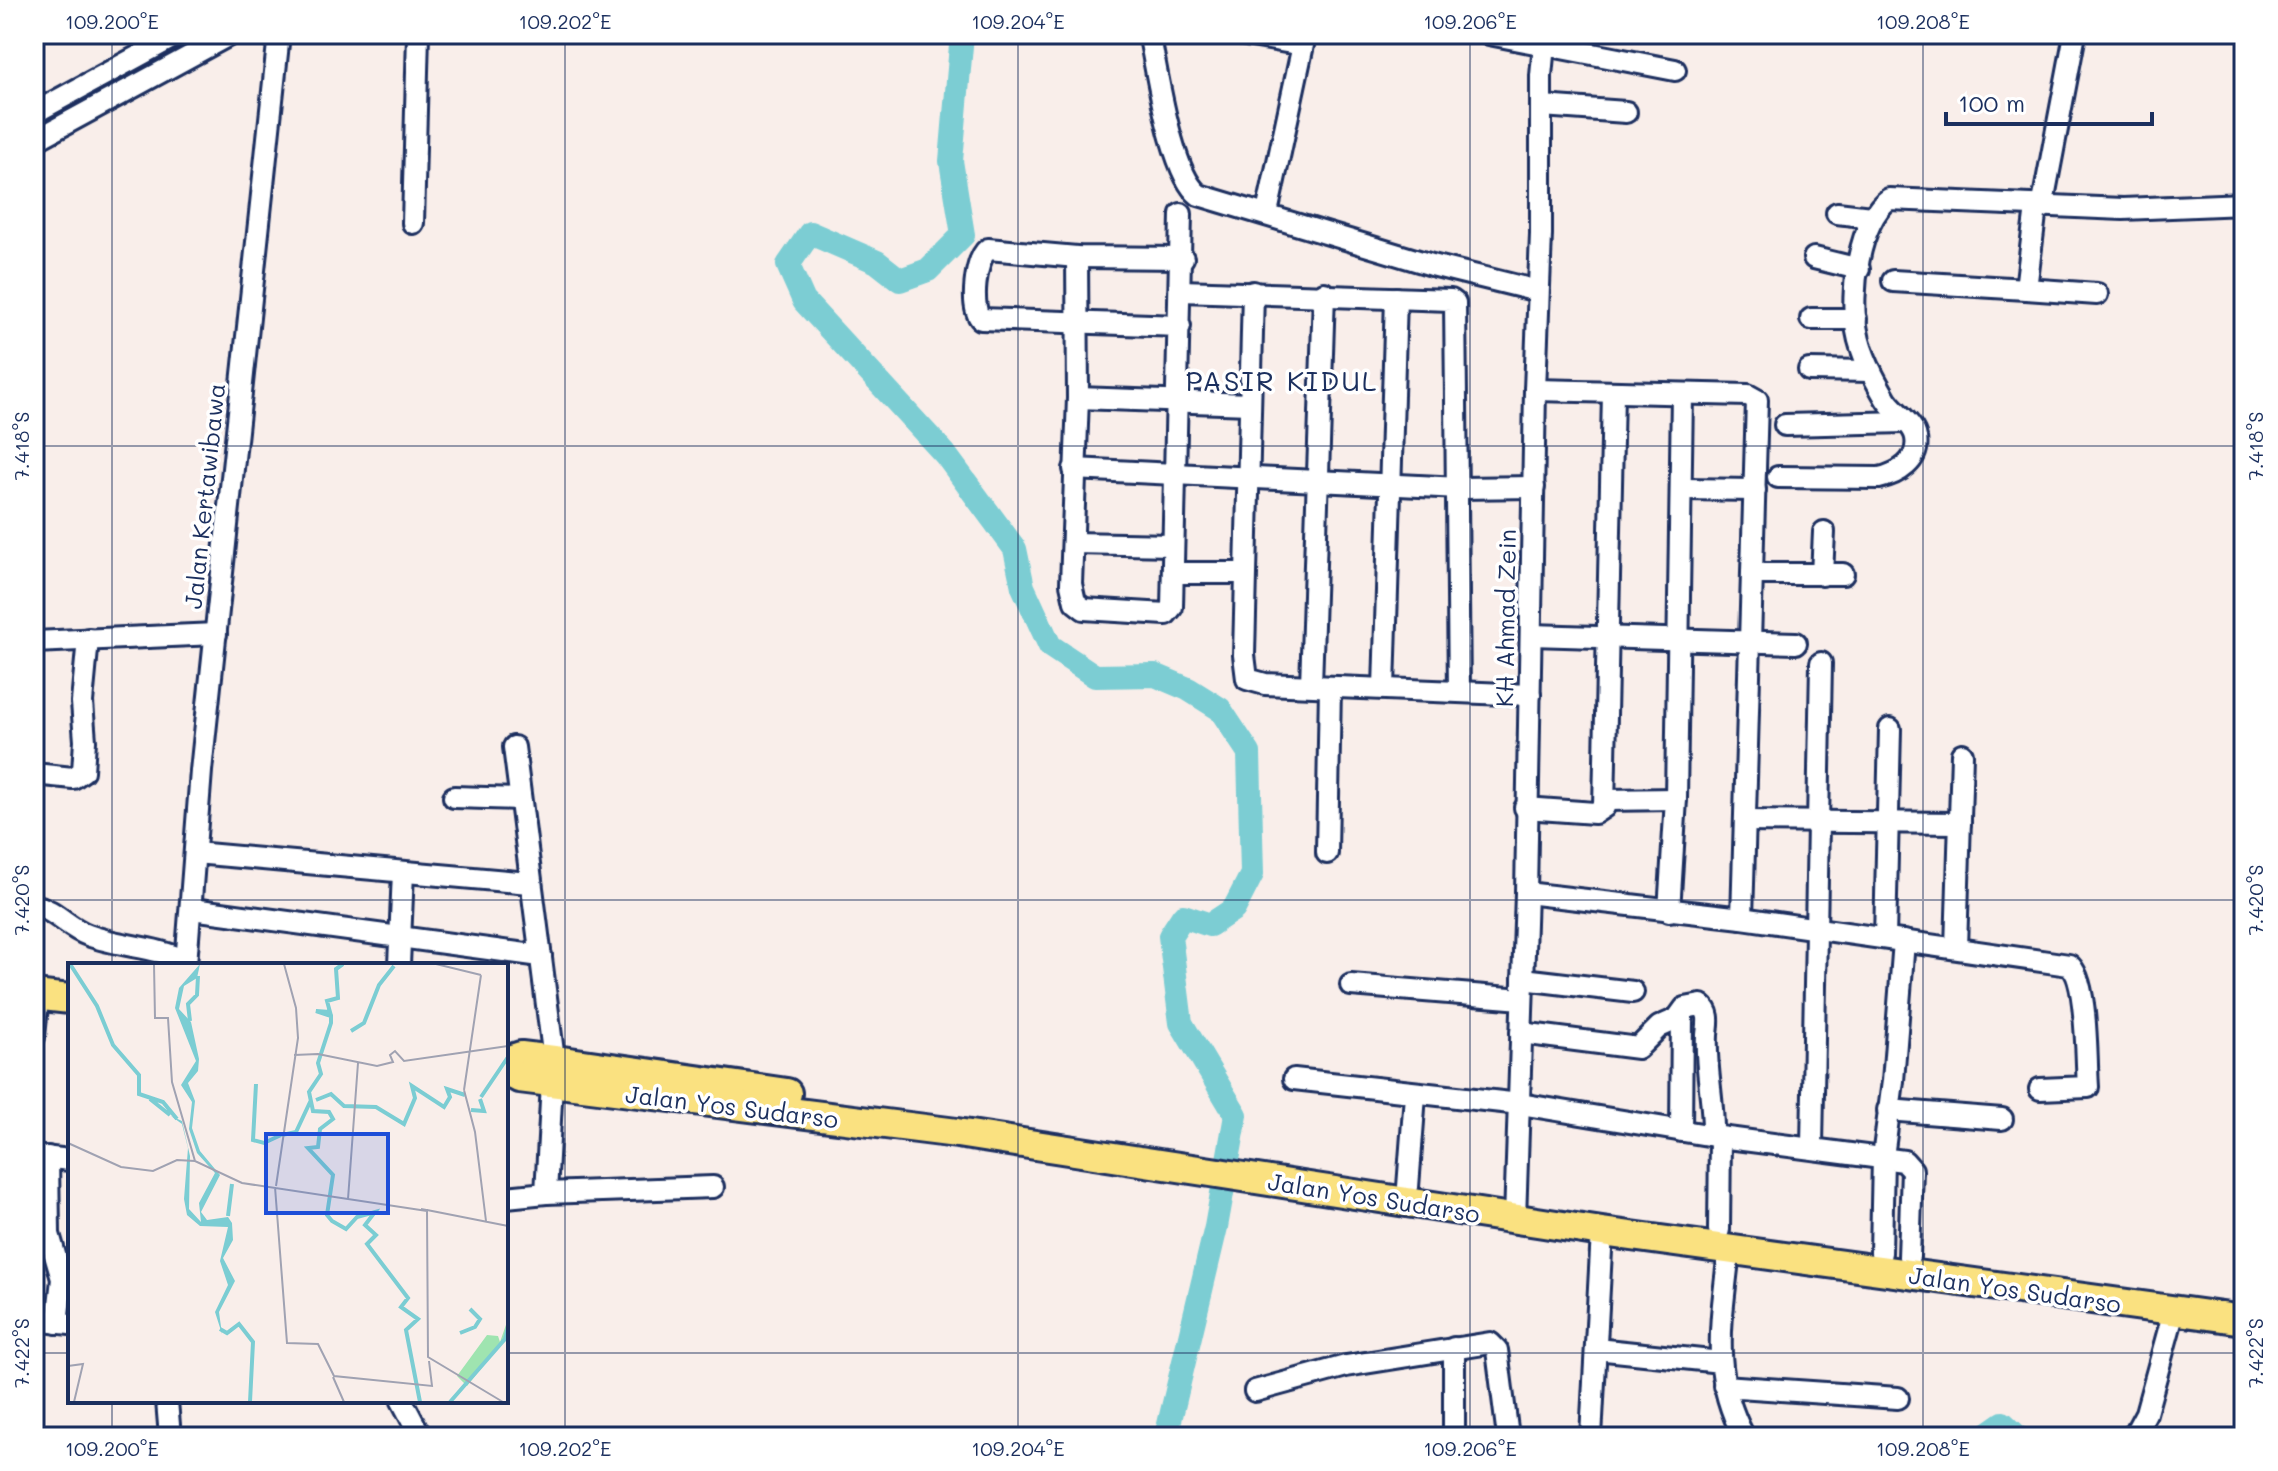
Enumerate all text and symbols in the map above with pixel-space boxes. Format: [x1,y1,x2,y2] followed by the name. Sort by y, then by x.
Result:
[65,8,159,34] text: 109.200°E
[519,8,611,34] text: 109.202°E
[971,8,1065,34] text: 109.204°E
[1423,8,1517,34] text: 109.206°E
[1876,8,1970,34] text: 109.208°E
[1946,76,2152,126] scale bar
[1958,87,2025,118] text: 100 m
[1185,362,1379,398] district label: PASIR KIDUL
[177,382,231,610] street label: Jalan Kertawibawa
[8,412,34,480] text: 7.418°S
[2242,412,2268,480] text: 7.418°S
[1488,529,1522,707] street label: KH Ahmad Zein
[8,864,34,936] text: 7.420°S
[2242,864,2268,936] text: 7.420°S
[68,963,508,1403] inset map
[624,1078,840,1134] street label: Jalan Yos Sudarso
[1266,1165,1482,1229] street label: Jalan Yos Sudarso
[1907,1259,2123,1319] street label: Jalan Yos Sudarso
[8,1318,34,1388] text: 7.422°S
[2242,1318,2268,1388] text: 7.422°S
[65,1435,159,1461] text: 109.200°E
[519,1435,611,1461] text: 109.202°E
[971,1435,1065,1461] text: 109.204°E
[1423,1435,1517,1461] text: 109.206°E
[1876,1435,1970,1461] text: 109.208°E

